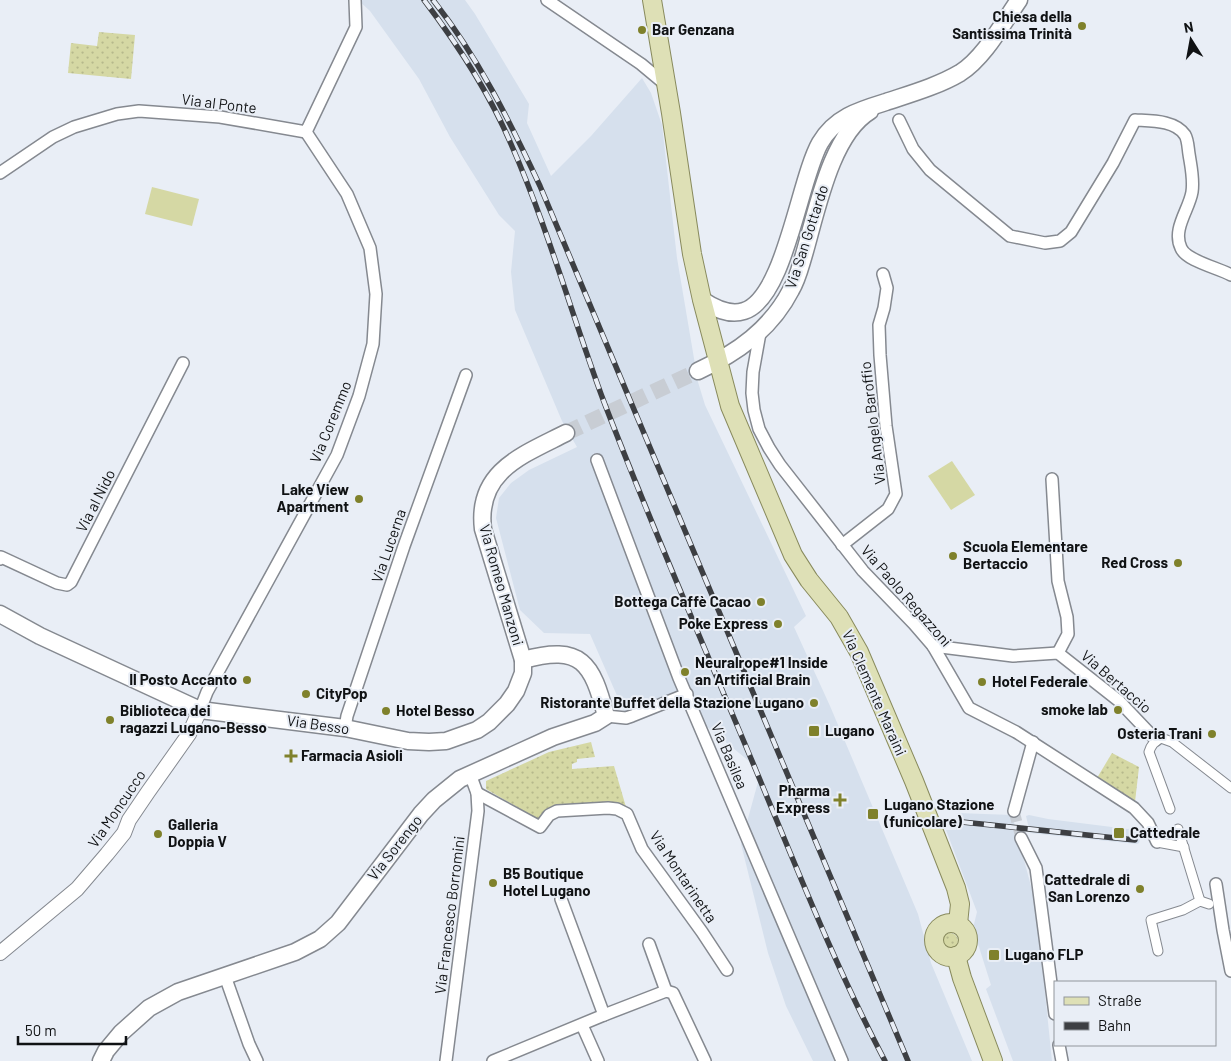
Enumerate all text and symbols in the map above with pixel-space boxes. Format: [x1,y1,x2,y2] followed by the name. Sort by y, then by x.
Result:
[952,7,1072,42] place label: Chiesa della Santissima Trinità
[1166,15,1216,65] north arrow
[1182,18,1195,36] text: N
[652,20,735,38] place label: Bar Genzana
[1076,20,1088,32] marker: Chiesa della Santissima Trinità
[636,24,648,36] marker: Bar Genzana
[181,89,258,117] street label: Via al Ponte
[781,182,831,291] street label: Via San Gottardo
[856,361,888,486] street label: Via Angelo Baroffio
[305,378,355,465] street label: Via Coremmo
[72,466,119,535] street label: Via al Nido
[276,480,349,515] place label: Lake View Apartment
[353,493,365,505] marker: Lake View Apartment
[367,506,409,585] street label: Via Lucerna
[476,522,528,647] street label: Via Romeo Manzoni
[963,537,1088,572] place label: Scuola Elementare Bertaccio
[858,541,956,650] street label: Via Paolo Regazzoni
[947,550,959,562] marker: Scuola Elementare Bertaccio
[1101,553,1168,571] place label: Red Cross
[1172,557,1184,569] marker: Red Cross
[614,592,751,610] place label: Bottega Caffè Cacao
[755,596,767,608] marker: Bottega Caffè Cacao
[679,614,768,632] place label: Poke Express
[772,618,784,630] marker: Poke Express
[839,627,911,758] street label: Via Clemente Maraini
[1078,646,1155,717] street label: Via Bertaccio
[695,653,828,688] place label: Neuralrope#1 Inside an Artificial Brain
[679,666,691,678] marker: Neuralrope#1 Inside an Artificial Brain
[129,670,237,688] place label: Il Posto Accanto
[992,672,1088,690] place label: Hotel Federale
[241,674,253,686] marker: Il Posto Accanto
[976,676,988,688] marker: Hotel Federale
[316,684,368,702] place label: CityPop
[300,688,312,700] marker: CityPop
[540,693,804,711] place label: Ristorante Buffet della Stazione Lugano
[808,697,820,709] marker: Ristorante Buffet della Stazione Lugano
[1041,700,1108,718] place label: smoke lab
[120,701,267,736] place label: Biblioteca dei ragazzi Lugano-Besso
[396,701,475,719] place label: Hotel Besso
[1112,704,1124,716] marker: smoke lab
[380,705,392,717] marker: Hotel Besso
[286,711,351,737] street label: Via Besso
[104,714,116,726] marker: Biblioteca dei ragazzi Lugano-Besso
[708,720,752,792] street label: Via Basilea
[825,721,875,739] place label: Lugano
[807,724,821,738] marker: Lugano
[1117,724,1202,742] place label: Osteria Trani
[1206,728,1218,740] marker: Osteria Trani
[301,746,403,764] place label: Farmacia Asioli
[285,750,297,762] marker: Farmacia Asioli
[84,766,149,851] street label: Via Moncucco
[776,781,830,816] place label: Pharma Express
[834,794,846,806] marker: Pharma Express
[883,795,995,830] place label: Lugano Stazione (funicolare)
[866,807,880,821] marker: Lugano Stazione (funicolare)
[363,811,425,884] street label: Via Sorengo
[168,815,227,850] place label: Galleria Doppia V
[1130,823,1200,841] place label: Cattedrale
[1112,826,1126,840] marker: Cattedrale
[646,827,721,926] street label: Via Montarinetta
[152,828,164,840] marker: Galleria Doppia V
[430,835,468,995] street label: Via Francesco Borromini
[503,864,591,899] place label: B5 Boutique Hotel Lugano
[1044,870,1130,905] place label: Cattedrale di San Lorenzo
[487,877,499,889] marker: B5 Boutique Hotel Lugano
[1134,883,1146,895] marker: Cattedrale di San Lorenzo
[1005,945,1084,963] place label: Lugano FLP
[987,948,1001,962] marker: Lugano FLP
[1054,981,1216,1046] legend
[1098,991,1142,1009] text: Straße
[18,1014,125,1046] scale bar
[1098,1016,1131,1034] text: Bahn
[25,1021,57,1039] text: 50 m

